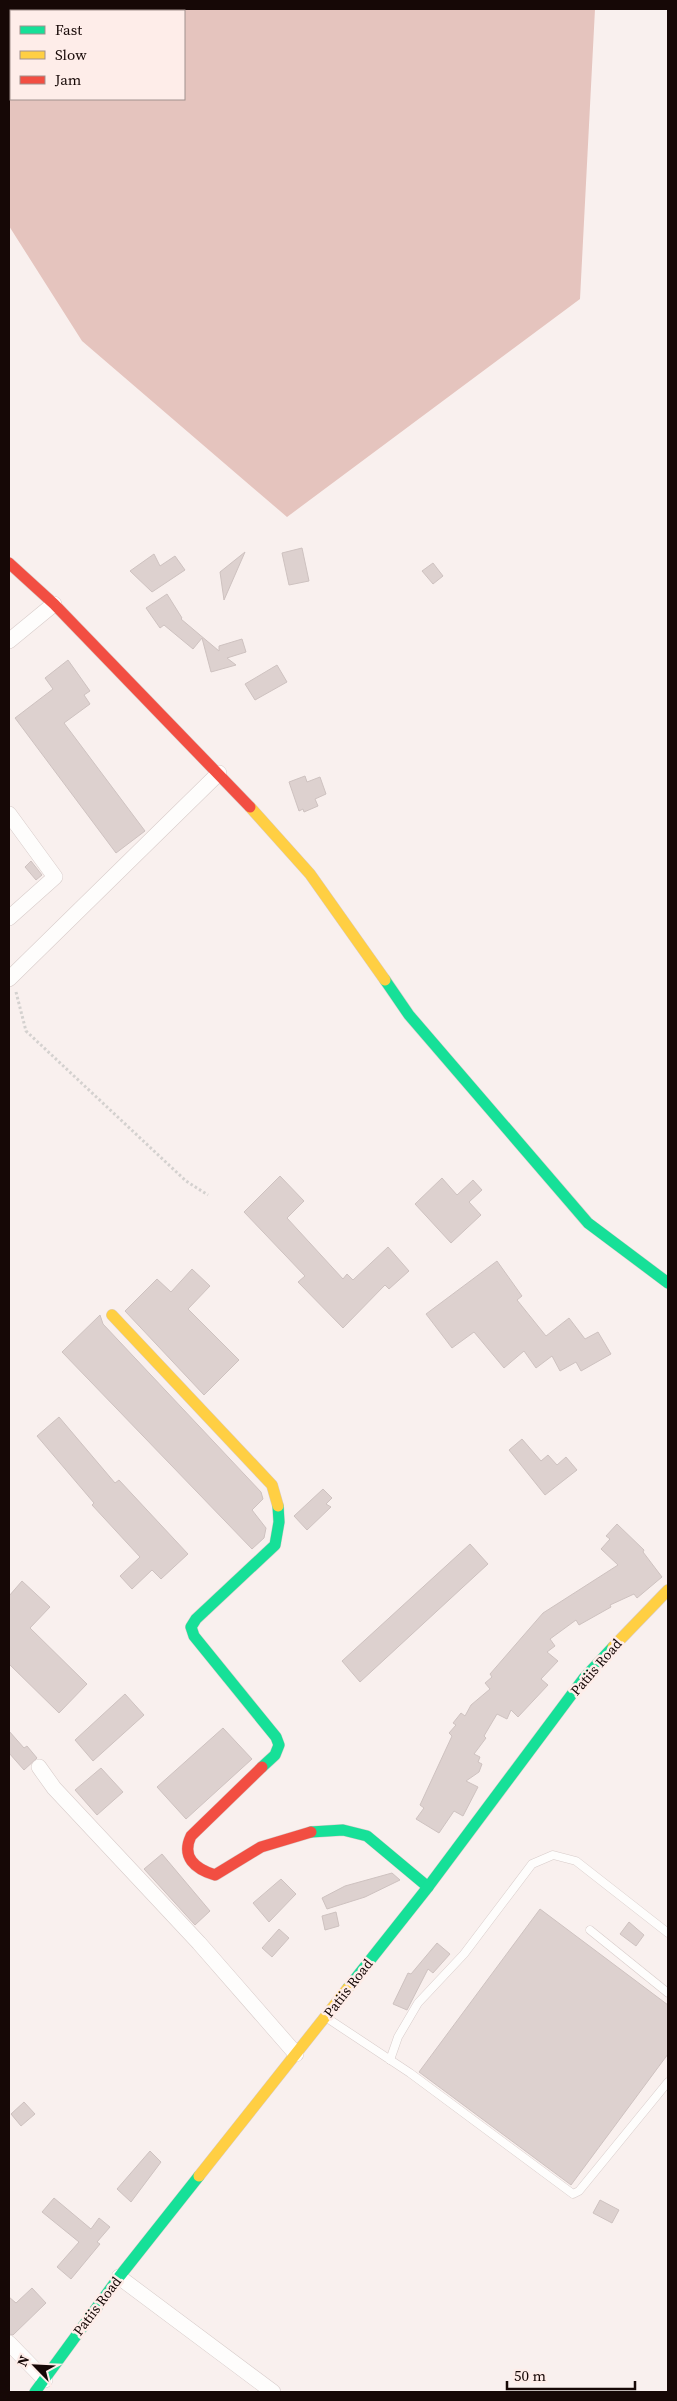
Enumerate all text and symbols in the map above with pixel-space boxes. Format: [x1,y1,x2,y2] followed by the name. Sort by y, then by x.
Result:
[10,10,185,100] legend
[55,19,82,40] text: Fast
[55,44,87,65] text: Slow
[54,69,82,90] text: Jam
[566,1634,626,1700] street label: Patiis Road
[319,1954,377,2021] street label: Patiis Road
[68,2272,126,2340] street label: Patiis Road
[10,2341,60,2391] north arrow
[12,2352,34,2369] text: N
[507,2358,634,2390] scale bar
[514,2365,546,2386] text: 50 m

